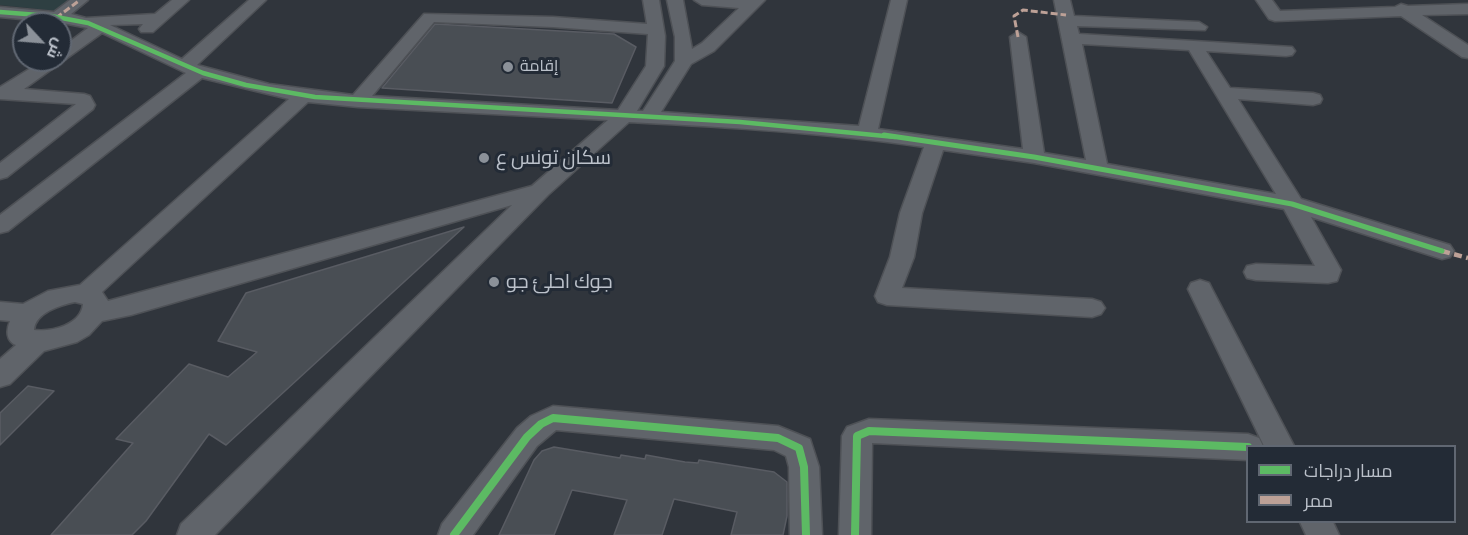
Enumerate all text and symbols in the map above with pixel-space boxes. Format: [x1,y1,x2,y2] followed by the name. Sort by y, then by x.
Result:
[12,12,72,72] north arrow
[42,35,71,63] text: ش
[520,57,558,77] place label: إقامة
[501,60,515,74] marker: إقامة
[496,146,611,170] place label: سكان تونس ع
[477,151,491,165] marker: سكان تونس ع
[506,270,613,294] place label: جوك احلئ جو
[487,275,501,289] marker: جوك احلئ جو
[1246,445,1456,523] legend
[1304,458,1392,482] text: مسار دراجات
[1304,488,1333,512] text: ممر

